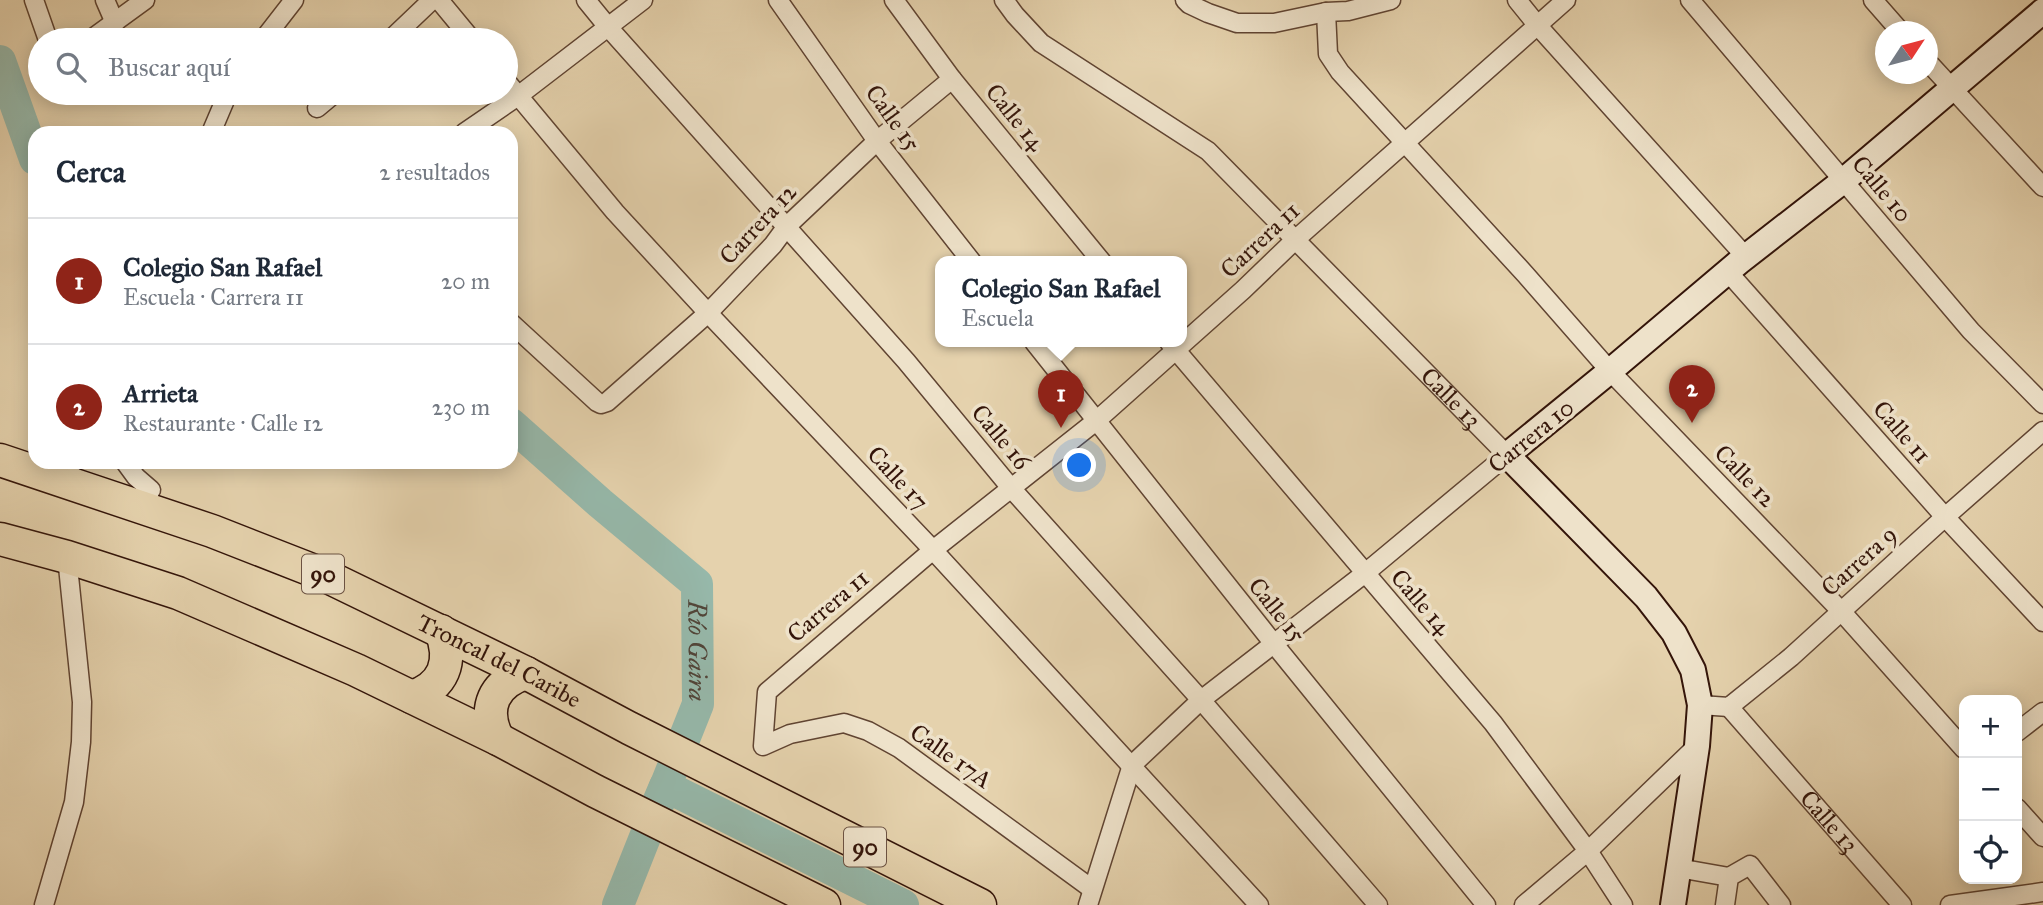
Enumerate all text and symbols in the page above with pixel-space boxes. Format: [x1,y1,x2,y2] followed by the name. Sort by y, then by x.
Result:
[1875,21,1938,84] north arrow
[28,28,518,105] search box
[52,48,90,86] icon: search
[108,51,230,83] text: Buscar aquí
[979,77,1051,157] street label: Calle 14
[859,79,927,157] street label: Calle 15
[1845,150,1919,228] street label: Calle 10
[56,154,125,190] text: Cerca
[379,158,490,186] text: 2 resultados
[713,177,803,271] street label: Carrera 12
[1214,196,1306,284] street label: Carrera 11
[123,251,322,283] text: Colegio San Rafael
[935,256,1187,347] popup
[74,267,84,295] text: 1
[441,267,490,295] text: 20 m
[961,272,1161,304] text: Colegio San Rafael
[123,283,304,311] text: Escuela · Carrera 11
[961,304,1034,332] text: Escuela
[1414,361,1487,435] street label: Calle 13
[1669,365,1715,423] pin: 2
[1038,370,1084,428] pin: 1
[123,377,198,409] text: Arrieta
[1482,392,1580,480] street label: Carrera 10
[73,393,85,421] text: 2
[432,393,490,421] text: 230 m
[1867,394,1937,470] street label: Calle 11
[965,398,1037,476] street label: Calle 16
[123,409,323,437] text: Restaurante · Calle 12
[1708,438,1782,514] street label: Calle 12
[861,440,935,516] street label: Calle 17
[1062,448,1096,482] your location
[1815,519,1903,603] street label: Carrera 9
[302,554,344,594] road number: 90
[781,563,875,649] street label: Carrera 11
[1384,563,1458,642] street label: Calle 14
[1242,571,1312,649] street label: Calle 15
[681,599,714,701] water label: Río Gaira
[412,608,586,715] street label: Troncal del Caribe
[1959,695,2022,884] map controls
[1959,695,2022,758] button: +
[904,717,998,795] street label: Calle 17A
[1959,758,2022,821] button: −
[1793,784,1865,859] street label: Calle 13
[1959,821,2022,884] button: locate
[844,828,886,866] road number: 90

